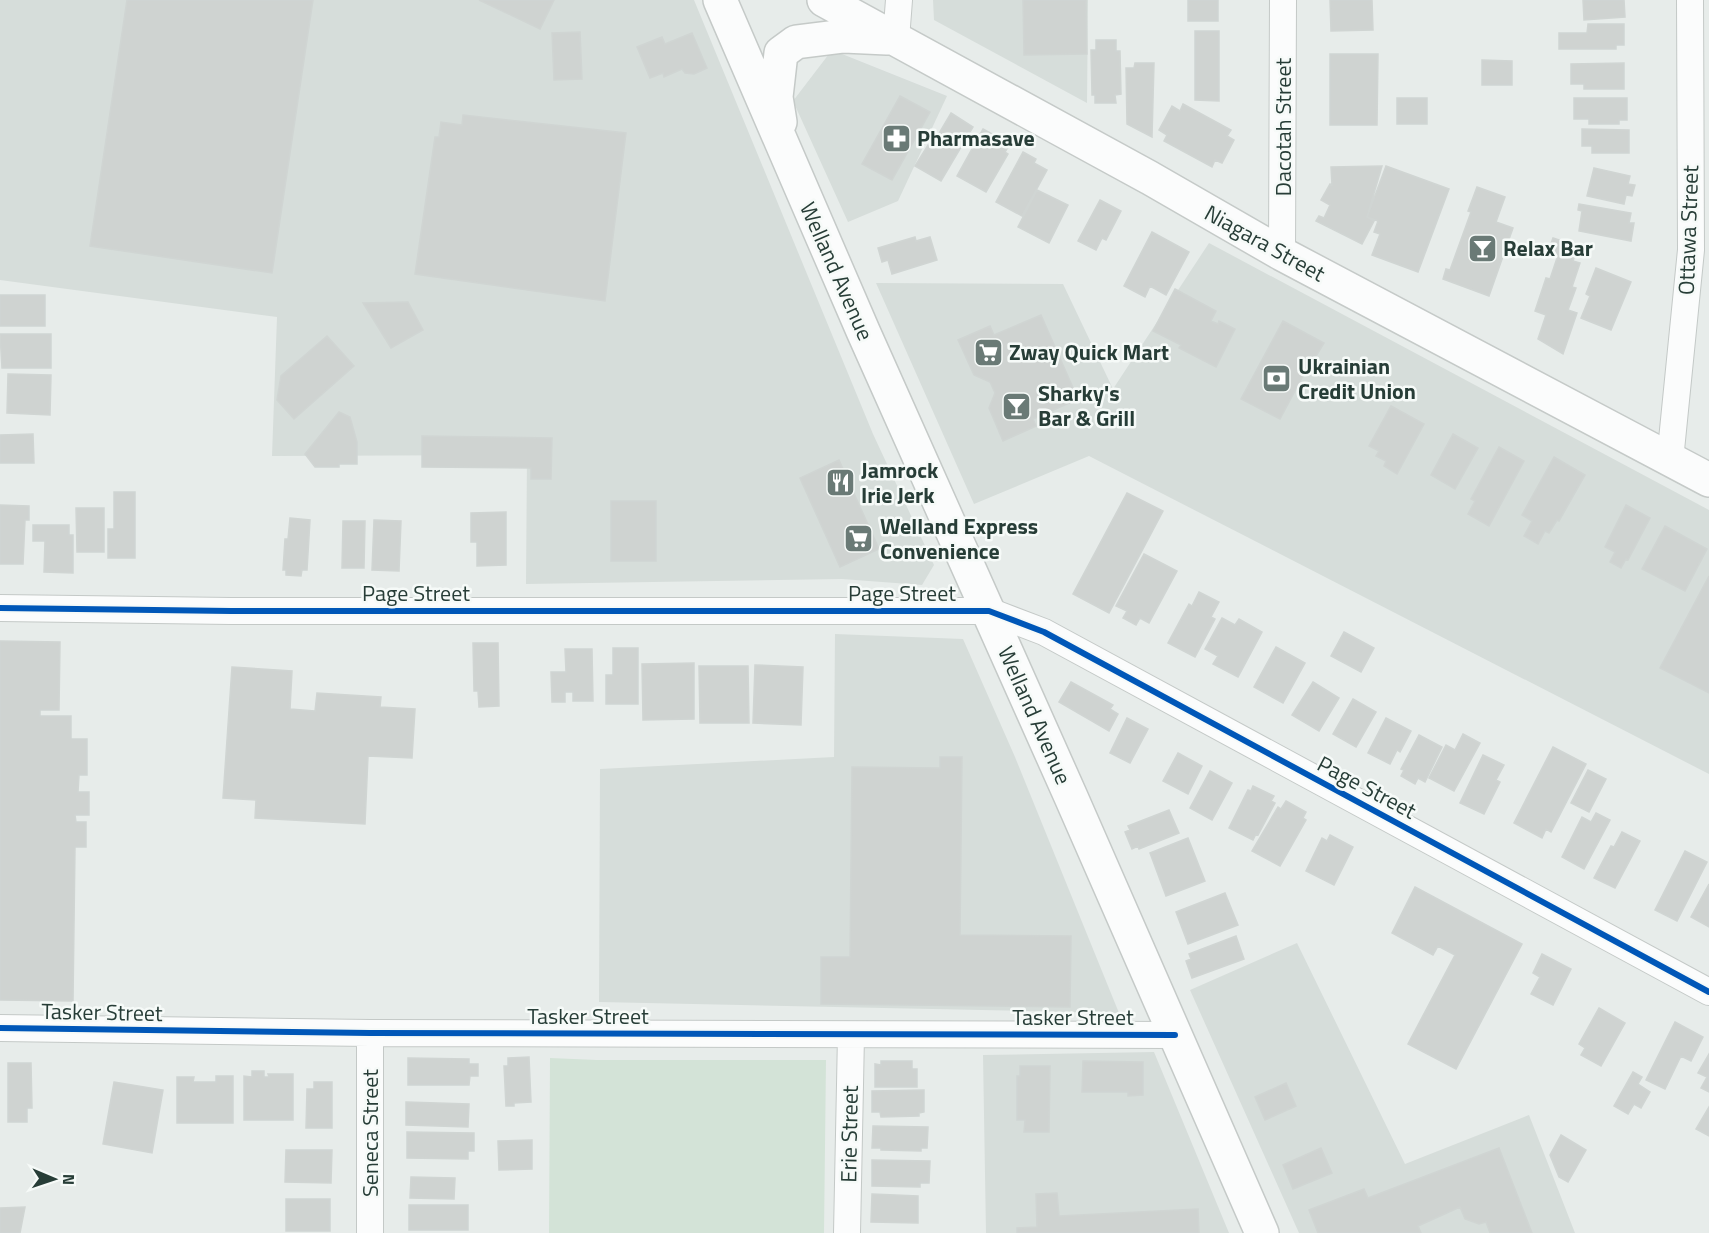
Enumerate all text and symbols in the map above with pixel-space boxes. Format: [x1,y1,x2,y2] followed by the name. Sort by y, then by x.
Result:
[1266,58,1300,196] street label: Dacotah Street
[917,121,1035,155] place label: Pharmasave
[880,122,912,154] pharmacy icon: Pharmasave
[1669,164,1707,296] street label: Ottawa Street
[791,196,883,346] street label: Welland Avenue
[1198,196,1332,290] street label: Niagara Street
[1503,231,1593,265] place label: Relax Bar
[1466,232,1498,264] bar icon: Relax Bar
[1009,335,1169,369] place label: Zway Quick Mart
[972,336,1004,368] supermarket icon: Zway Quick Mart
[1298,349,1416,408] place label: Ukrainian Credit Union
[1261,363,1293,395] bank icon: Ukrainian Credit Union
[1038,376,1135,435] place label: Sharky's Bar & Grill
[1001,390,1033,422] bar icon: Sharky's Bar & Grill
[861,453,939,512] place label: Jamrock Irie Jerk
[824,467,856,499] restaurant icon: Jamrock Irie Jerk
[880,509,1038,568] place label: Welland Express Convenience
[843,523,875,555] supermarket icon: Welland Express Convenience
[362,576,470,610] street label: Page Street
[848,576,956,610] street label: Page Street
[989,640,1081,790] street label: Welland Avenue
[1311,747,1423,827] street label: Page Street
[41,994,163,1030] street label: Tasker Street
[527,999,649,1033] street label: Tasker Street
[1012,1000,1134,1034] street label: Tasker Street
[353,1069,387,1197] street label: Seneca Street
[831,1085,867,1183] street label: Erie Street
[24,1149,84,1209] north arrow
[57,1174,81,1185] text: N

